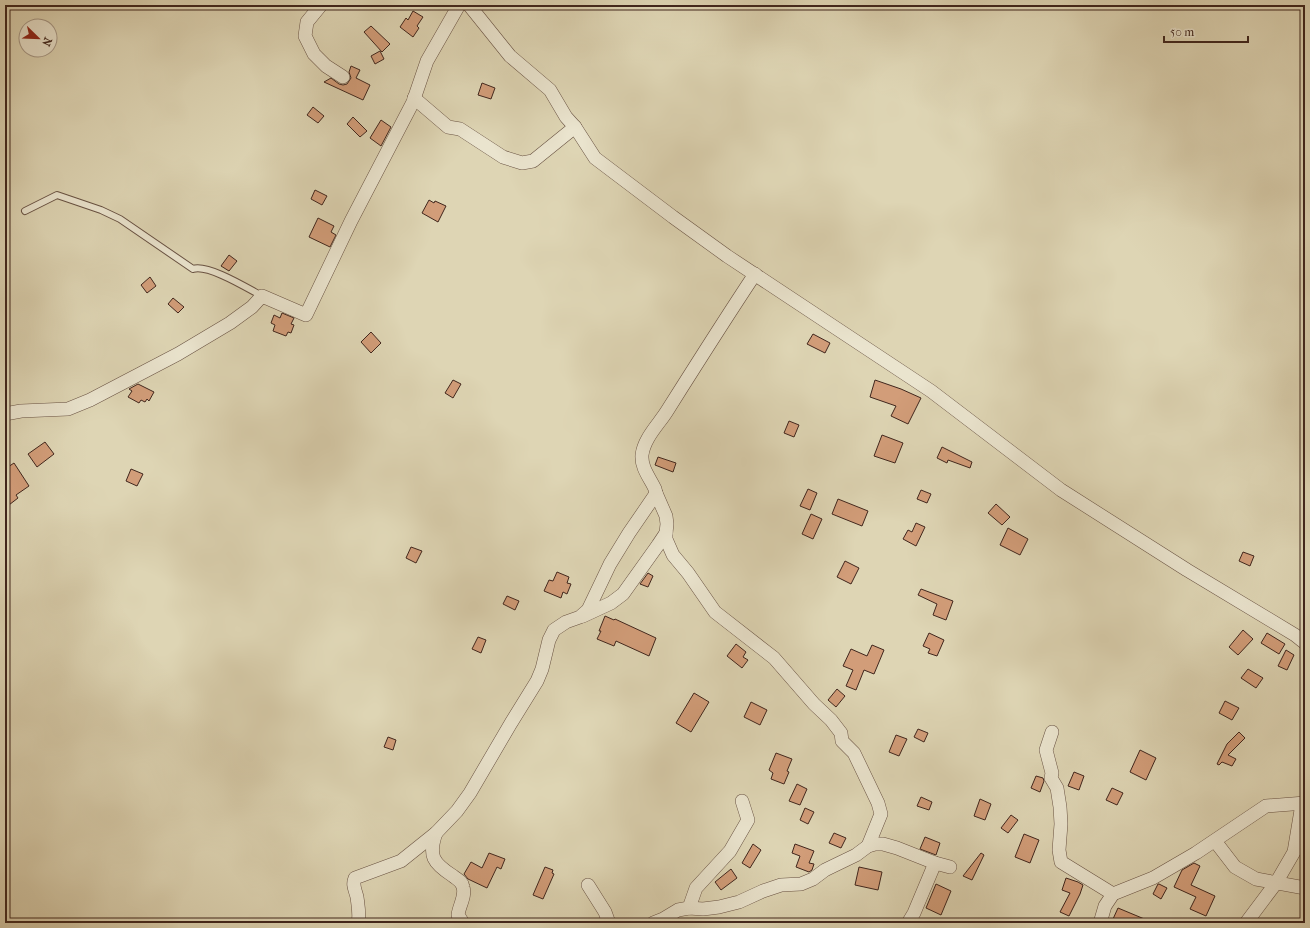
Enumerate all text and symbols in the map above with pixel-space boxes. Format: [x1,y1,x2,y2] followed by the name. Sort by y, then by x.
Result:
[18,18,58,58] north arrow
[1164,18,1248,44] scale bar
[1170,25,1194,39] text: 50 m
[39,35,54,49] text: N

